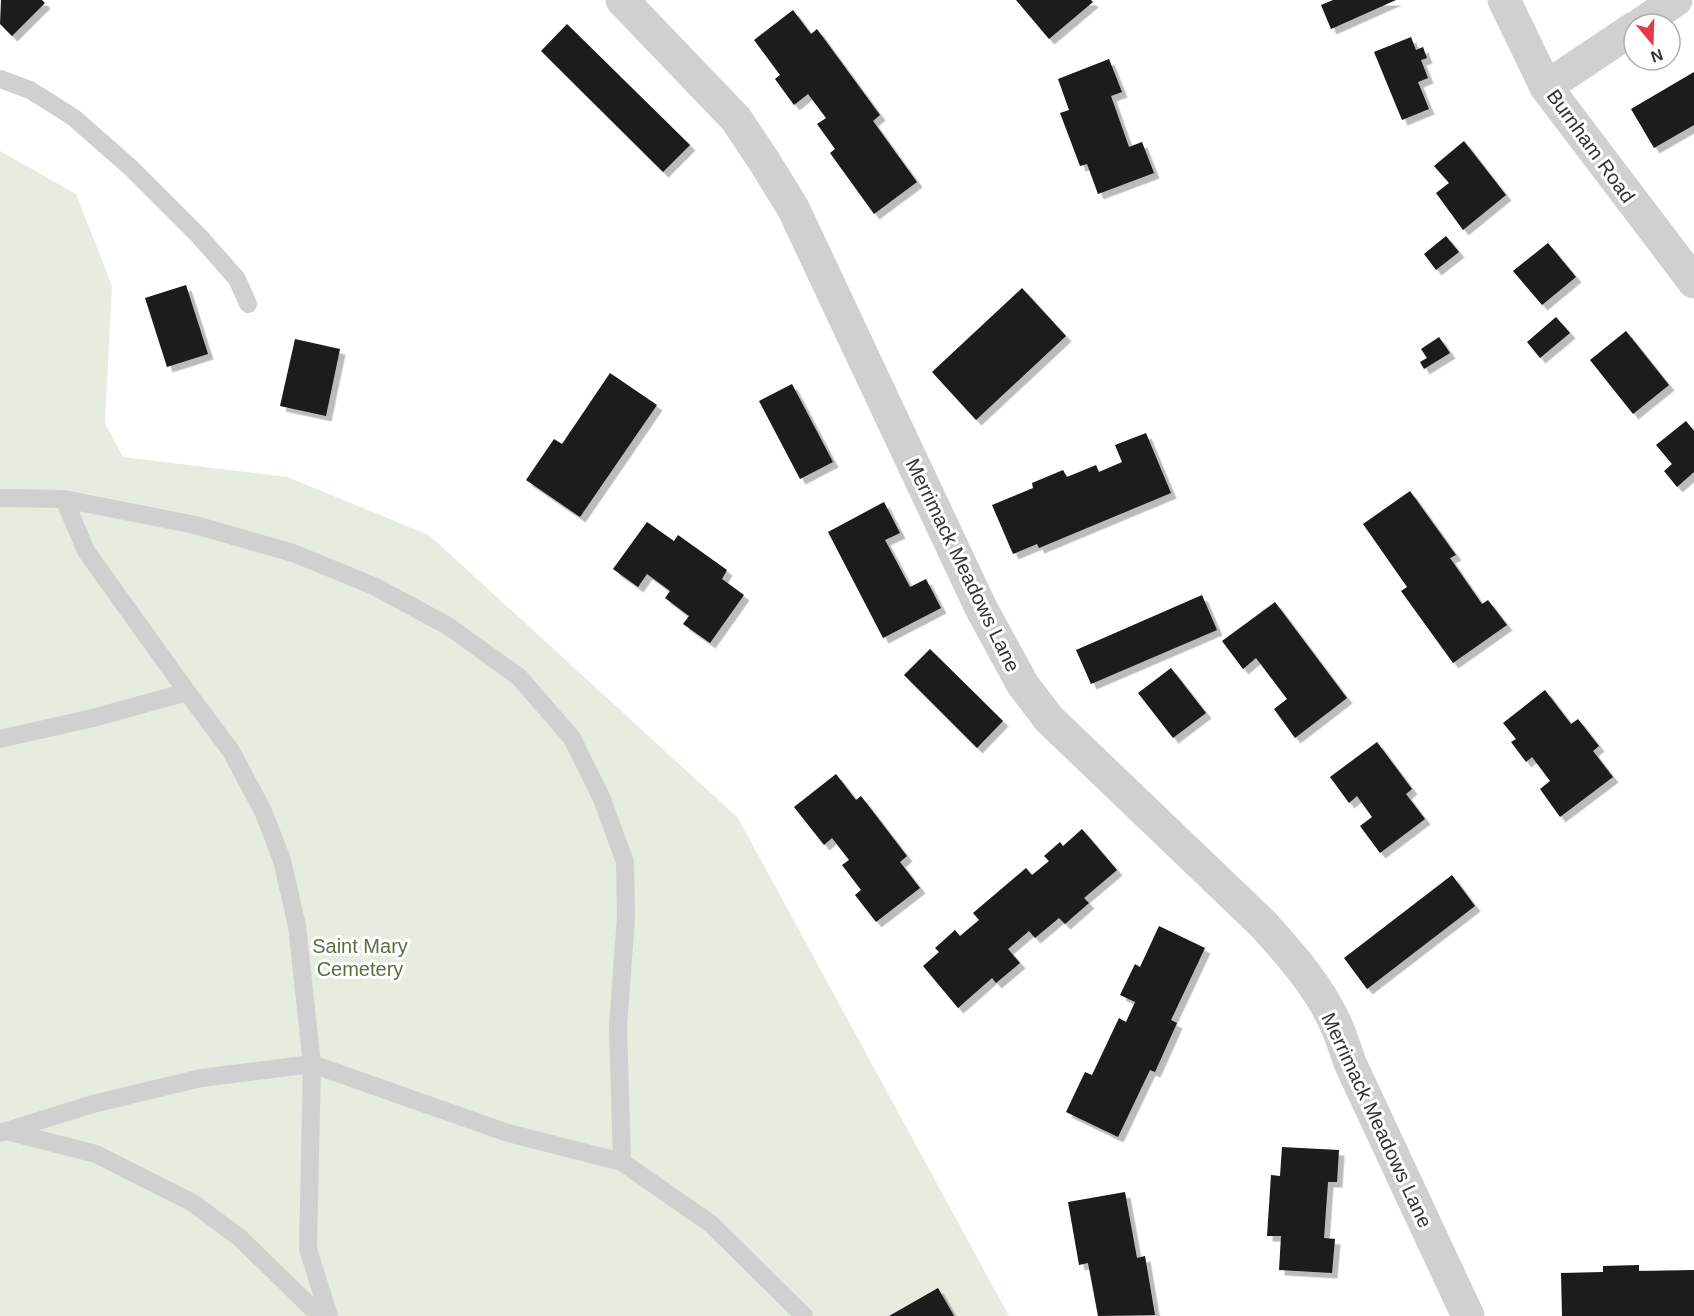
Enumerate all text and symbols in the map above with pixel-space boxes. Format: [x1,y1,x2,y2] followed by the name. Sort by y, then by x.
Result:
[1622,12,1682,72] north arrow
[1648,46,1665,66] text: N
[1543,85,1639,207] street label: Burnham Road
[902,455,1024,675] street label: Merrimack Meadows Lane
[312,935,408,980] park label: Saint Mary Cemetery
[1317,1009,1437,1231] street label: Merrimack Meadows Lane

